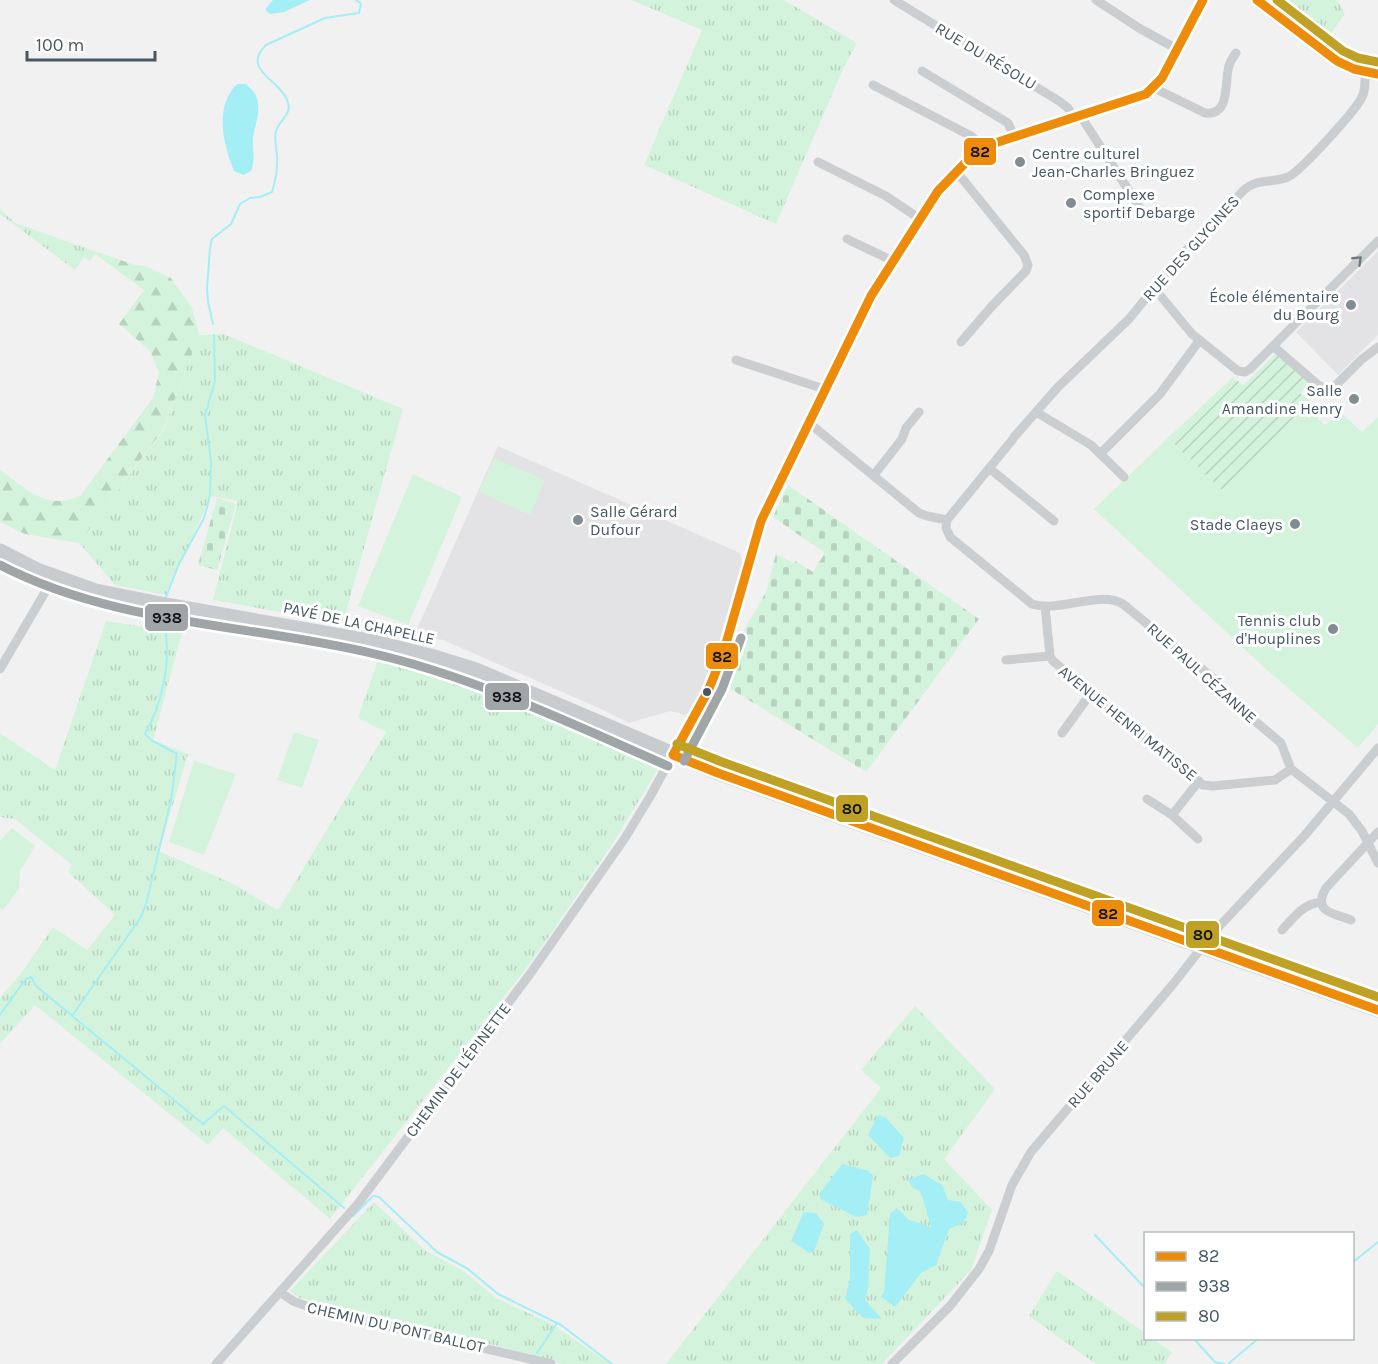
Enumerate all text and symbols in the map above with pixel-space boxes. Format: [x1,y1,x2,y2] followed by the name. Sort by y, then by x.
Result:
[932,18,1040,94] street label: RUE DU RÉSOLU
[27,24,154,62] scale bar
[36,34,84,56] text: 100 m
[963,137,997,166] line badge: 82
[970,142,990,161] text: 82
[1032,144,1194,181] place label: Centre culturel Jean-Charles Bringuez
[1013,155,1027,169] marker: Centre culturel Jean-Charles Bringuez
[1083,185,1195,222] place label: Complexe sportif Debarge
[1139,191,1243,305] street label: RUE DES GLYCINES
[1064,196,1078,210] marker: Complexe sportif Debarge
[1351,256,1362,267] one-way arrow
[1209,287,1339,324] place label: École élémentaire du Bourg
[1344,298,1358,312] marker: École élémentaire du Bourg
[1222,381,1343,418] place label: Salle Amandine Henry
[1347,392,1361,406] marker: Salle Amandine Henry
[590,502,678,539] place label: Salle Gérard Dufour
[571,513,585,527] marker: Salle Gérard Dufour
[1190,515,1283,534] place label: Stade Claeys
[1288,517,1302,531] marker: Stade Claeys
[282,598,436,648] street label: PAVÉ DE LA CHAPELLE
[144,603,189,632] line badge: 938
[152,608,182,627] text: 938
[1235,611,1321,648] place label: Tennis club d'Houplines
[1143,619,1261,727] street label: RUE PAUL CÉZANNE
[1326,622,1340,636] marker: Tennis club d'Houplines
[705,642,739,670] line badge: 82
[712,647,732,666] text: 82
[1055,661,1201,785] street label: AVENUE HENRI MATISSE
[484,682,530,711] line badge: 938
[701,686,713,698] unlabelled marker
[492,687,522,706] text: 938
[835,794,869,823] line badge: 80
[842,799,862,818] text: 80
[1091,899,1125,927] line badge: 82
[1098,904,1118,923] text: 82
[1185,920,1220,949] line badge: 80
[1193,925,1213,944] text: 80
[402,999,514,1141] street label: CHEMIN DE L'ÉPINETTE
[1064,1036,1132,1112] street label: RUE BRUNE
[1144,1232,1354,1340] legend
[1198,1245,1220,1267] text: 82
[1198,1275,1230,1297] text: 938
[305,1297,487,1357] street label: CHEMIN DU PONT BALLOT
[1198,1305,1220,1327] text: 80

